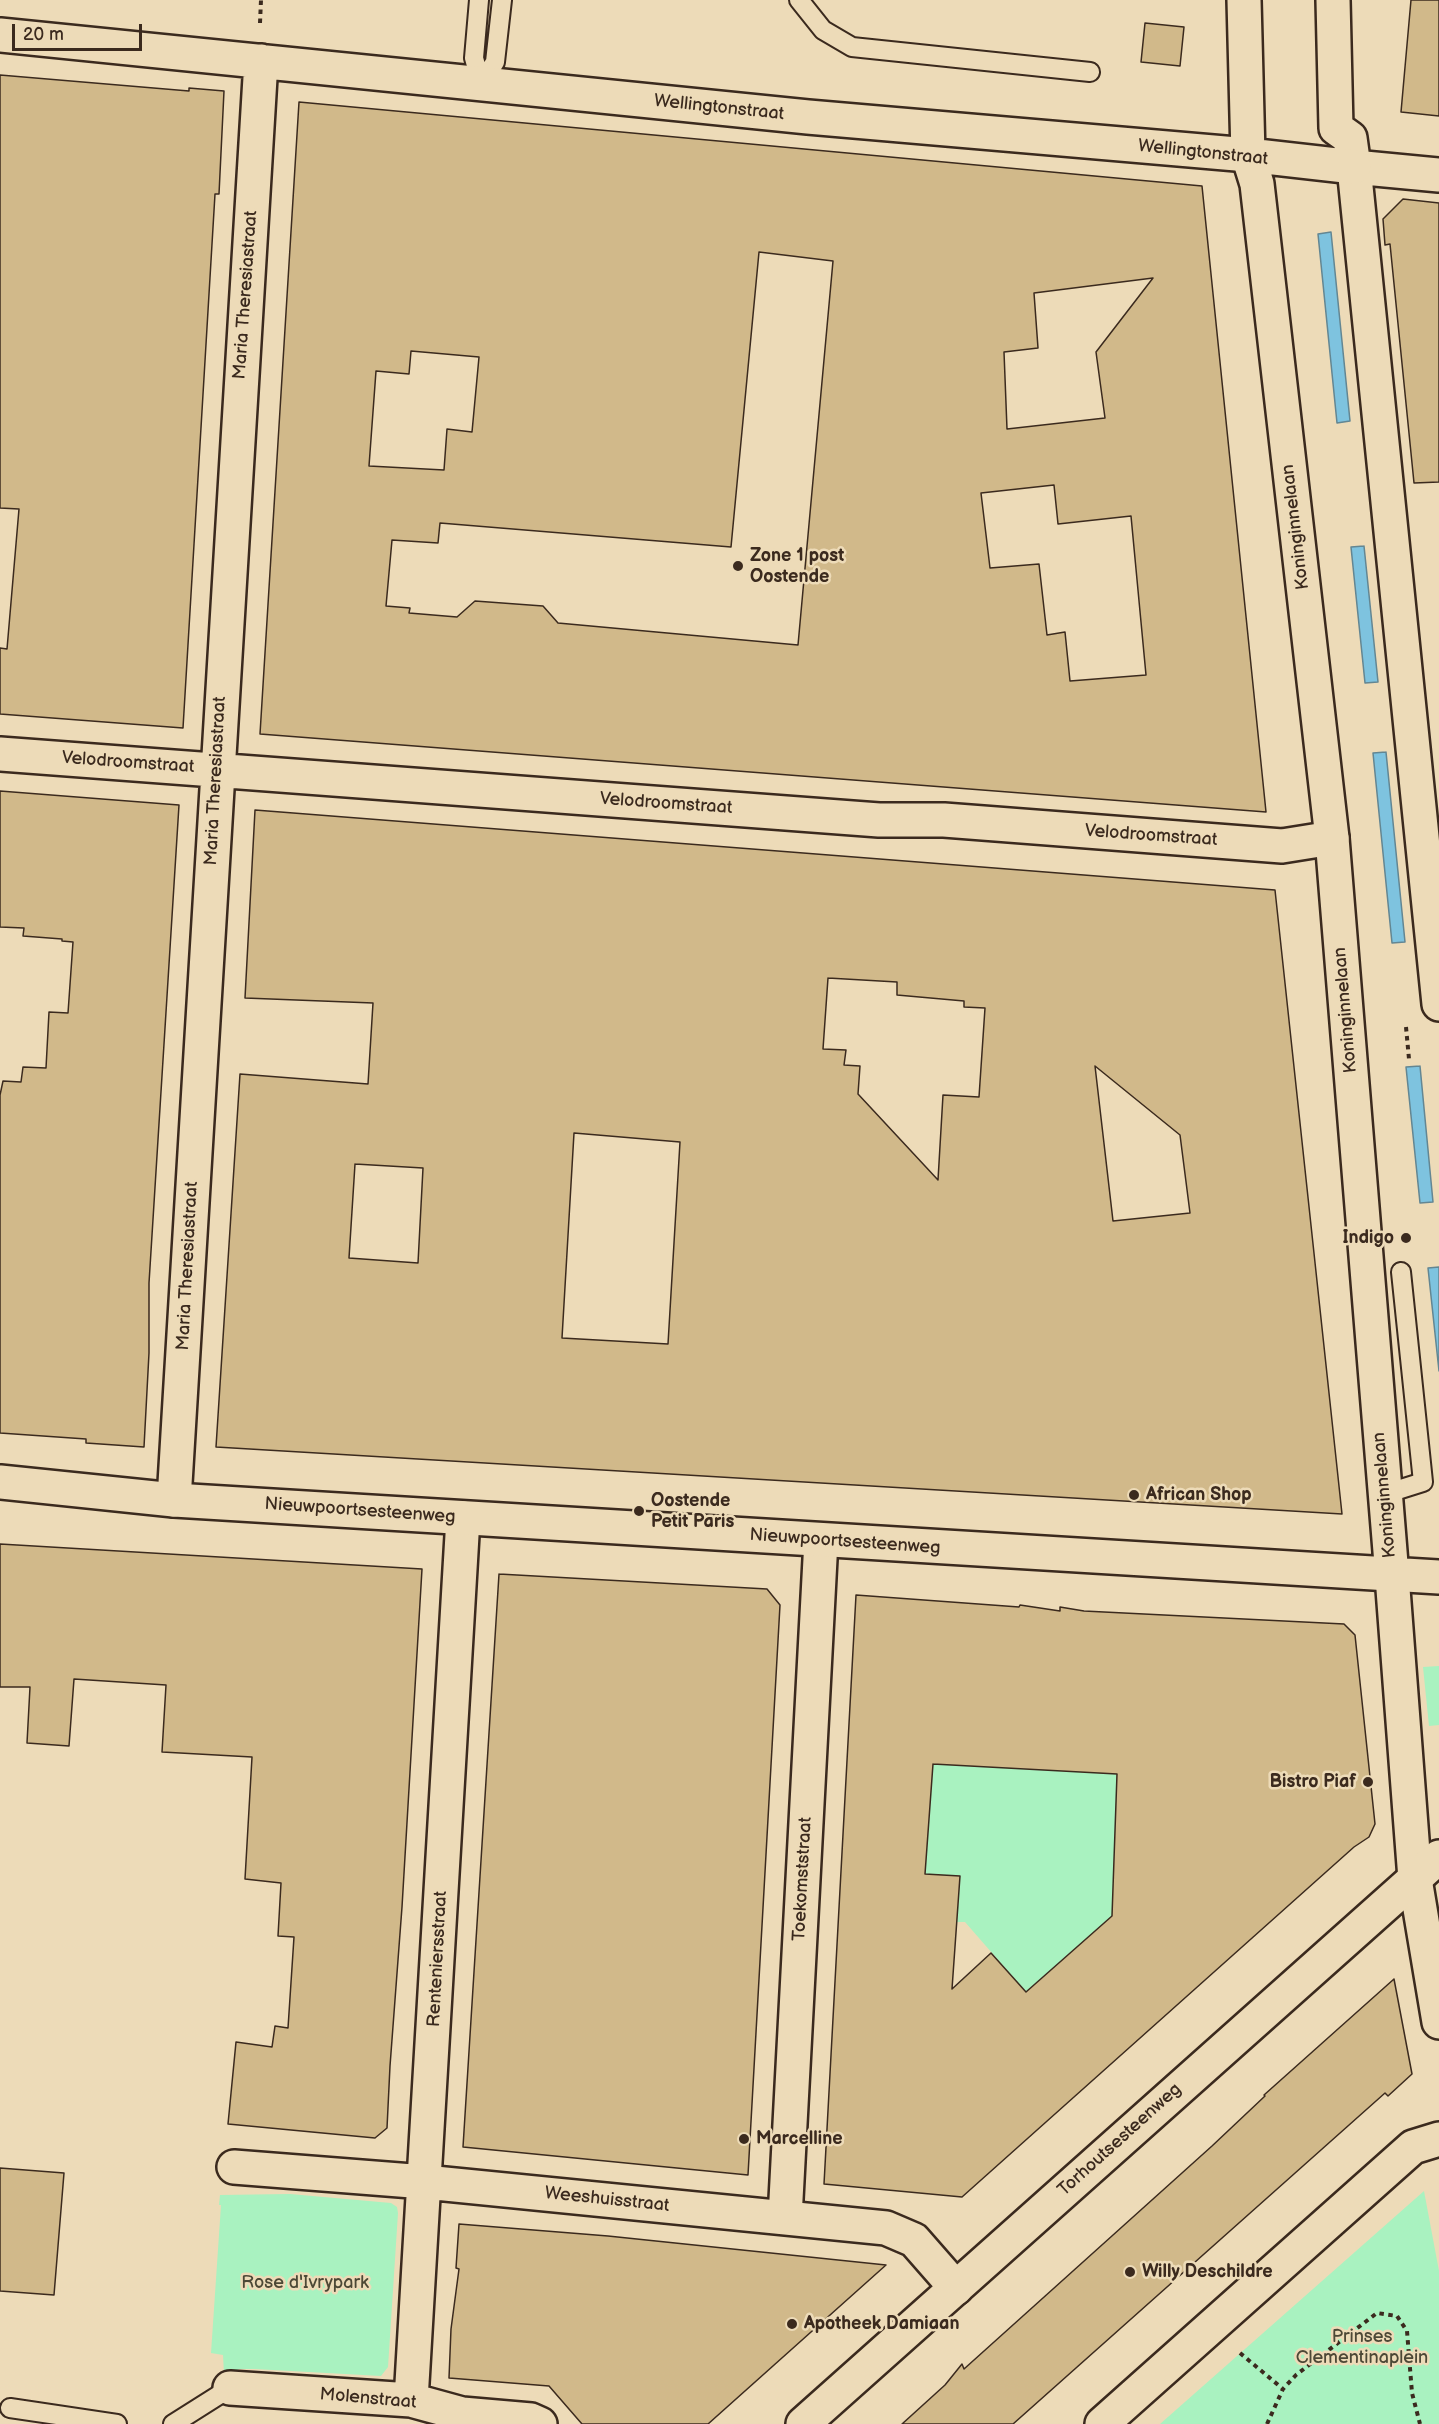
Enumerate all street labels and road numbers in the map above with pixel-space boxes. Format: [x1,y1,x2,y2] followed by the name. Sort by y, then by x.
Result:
[653,90,785,126] street label: Wellingtonstraat
[1137,135,1269,171] street label: Wellingtonstraat
[229,210,263,380] street label: Maria Theresiastraat
[1278,463,1314,591] street label: Koninginnelaan
[201,696,231,866] street label: Maria Theresiastraat
[61,748,195,778] street label: Velodroomstraat
[599,789,733,819] street label: Velodroomstraat
[1084,821,1218,851] street label: Velodroomstraat
[1330,946,1362,1074] street label: Koninginnelaan
[173,1181,203,1351] street label: Maria Theresiastraat
[1369,1431,1401,1559] street label: Koninginnelaan
[264,1494,456,1528] street label: Nieuwpoortsesteenweg
[749,1525,941,1559] street label: Nieuwpoortsesteenweg
[789,1816,817,1942] street label: Toekomststraat
[424,1890,452,2028] street label: Renteniersstraat
[1054,2079,1186,2201] street label: Torhoutsesteenweg
[544,2183,670,2217] street label: Weeshuisstraat
[319,2384,417,2414] street label: Molenstraat

